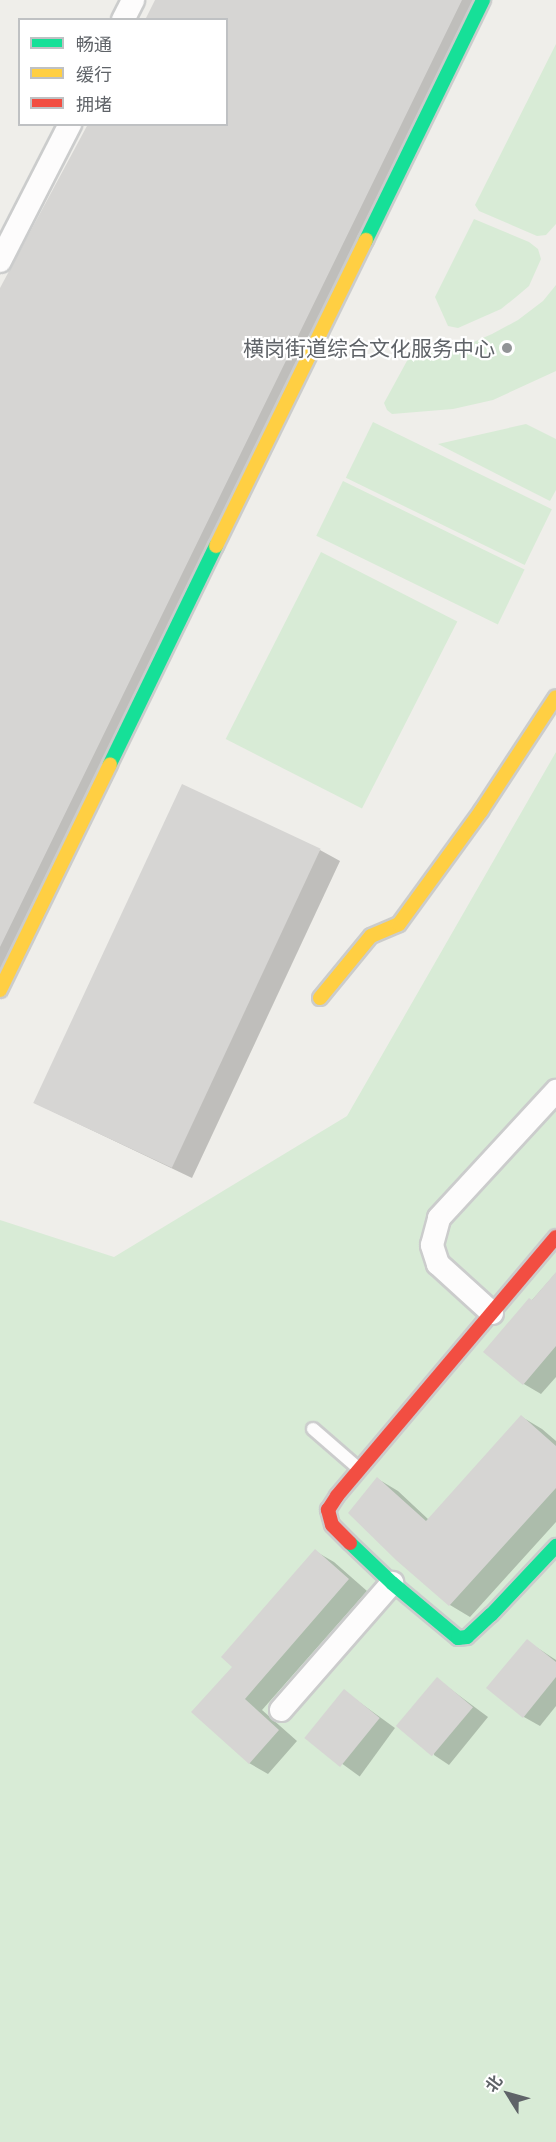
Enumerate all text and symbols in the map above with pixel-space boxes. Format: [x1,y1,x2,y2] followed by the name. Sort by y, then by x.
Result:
[18,18,228,126] legend
[76,33,112,55] text: 畅通
[76,63,112,85] text: 缓行
[76,93,112,115] text: 拥堵
[243,335,495,361] place label: 横岗街道综合文化服务中心
[500,341,514,355] marker: 横岗街道综合文化服务中心
[478,2064,538,2124] north arrow
[481,2071,506,2095] text: 北

